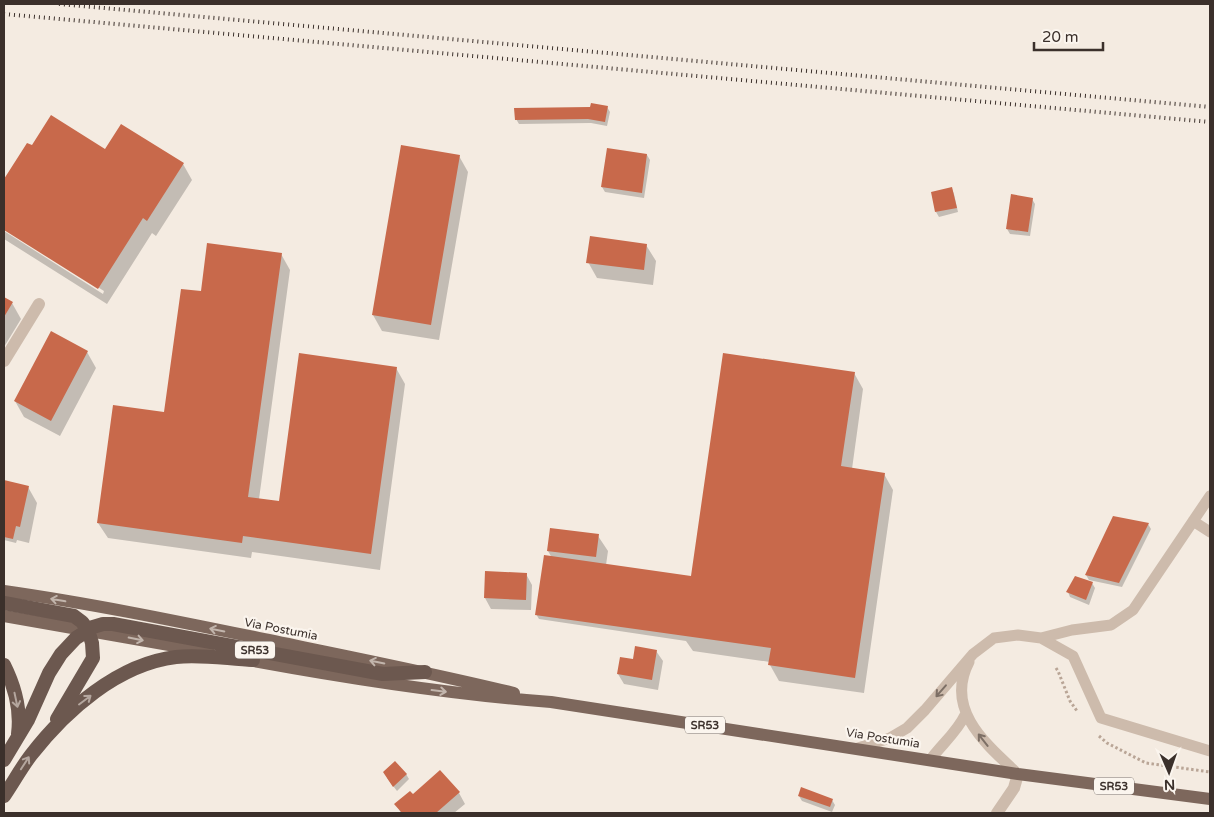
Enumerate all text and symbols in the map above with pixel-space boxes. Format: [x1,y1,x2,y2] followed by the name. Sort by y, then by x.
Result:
[1034,20,1103,52] scale bar
[1042,28,1079,46] text: 20 m
[50,594,66,604] one-way arrow
[243,615,319,643] street label: Via Postumia
[210,625,226,634] one-way arrow
[128,634,144,644] one-way arrow
[235,642,275,658] road number: SR53
[369,657,385,666] one-way arrow
[935,685,947,698] one-way arrow
[430,686,446,696] one-way arrow
[12,692,21,708] one-way arrow
[78,694,91,705] one-way arrow
[685,716,725,734] road number: SR53
[845,725,921,751] street label: Via Postumia
[978,733,989,746] one-way arrow
[1144,747,1194,797] north arrow
[20,757,30,771] one-way arrow
[1164,776,1175,793] text: N
[1094,778,1134,794] road number: SR53

